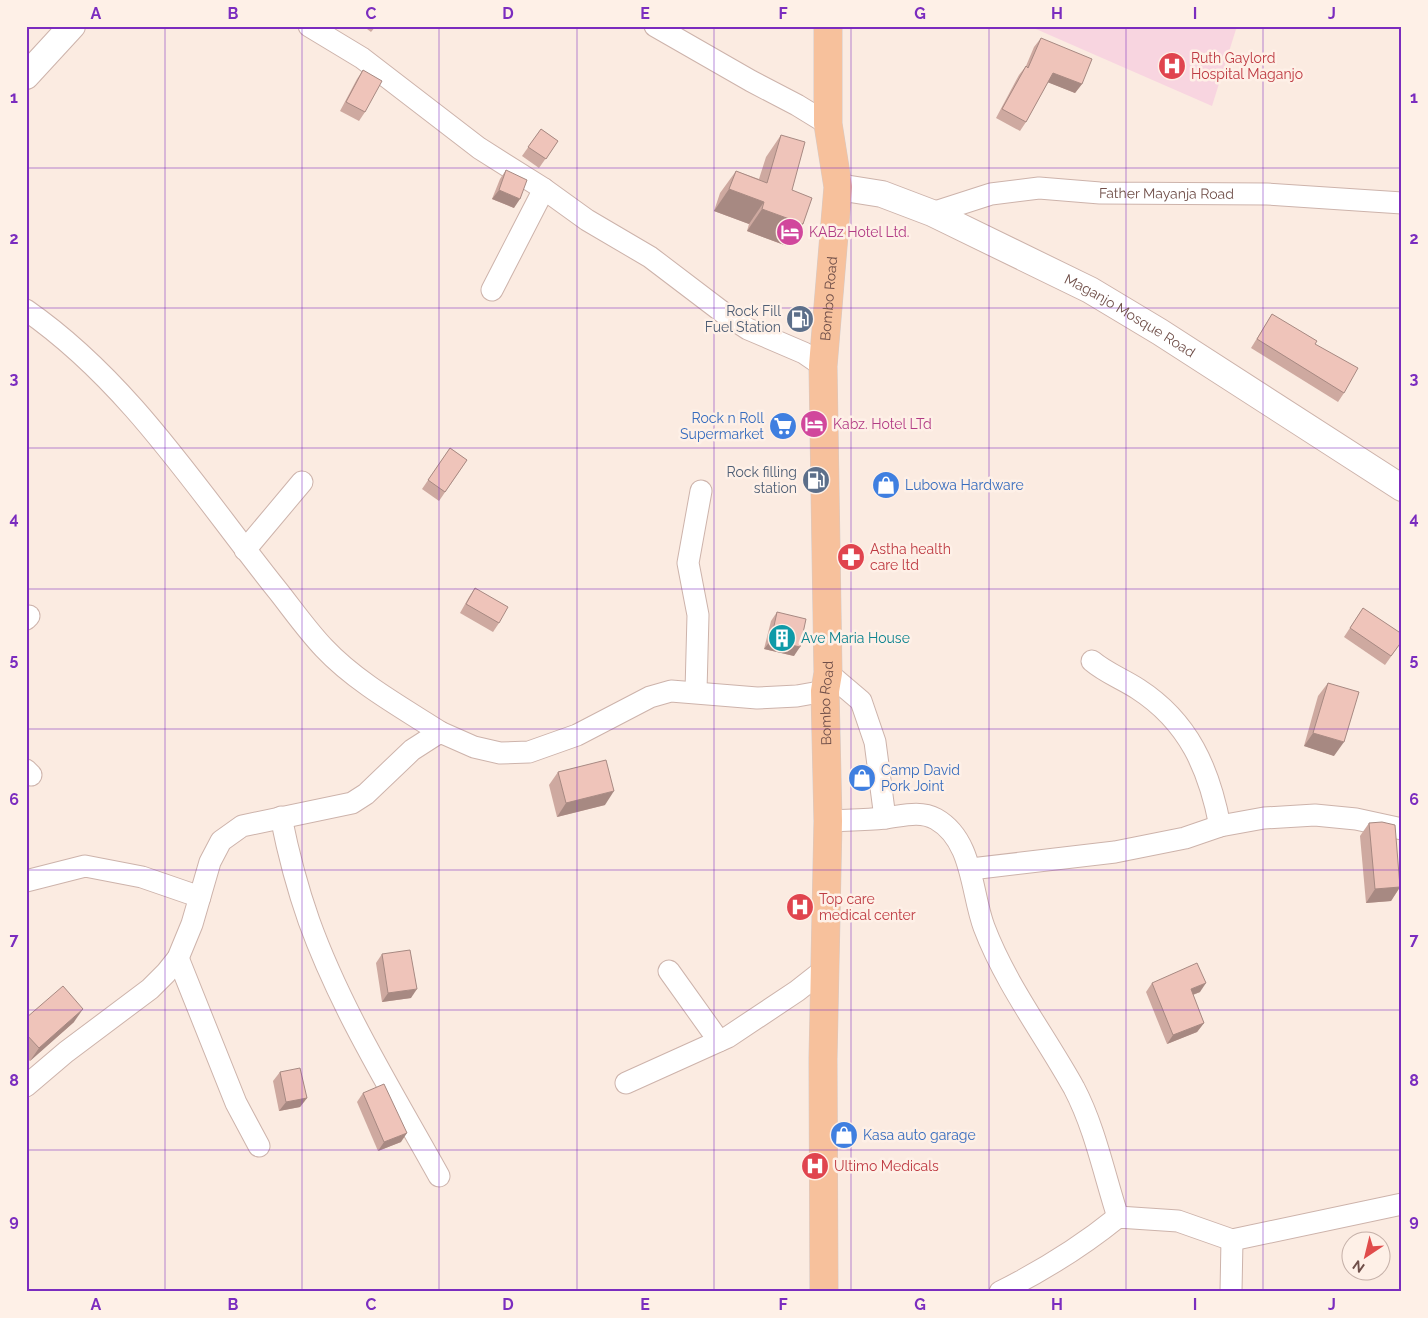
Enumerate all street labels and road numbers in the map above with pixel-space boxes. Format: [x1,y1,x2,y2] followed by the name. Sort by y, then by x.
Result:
[1099,185,1234,202] street label: Father Mayanja Road
[817,256,840,342] street label: Bombo Road
[1062,271,1198,360] street label: Maganjo Mosque Road
[817,661,836,746] street label: Bombo Road

